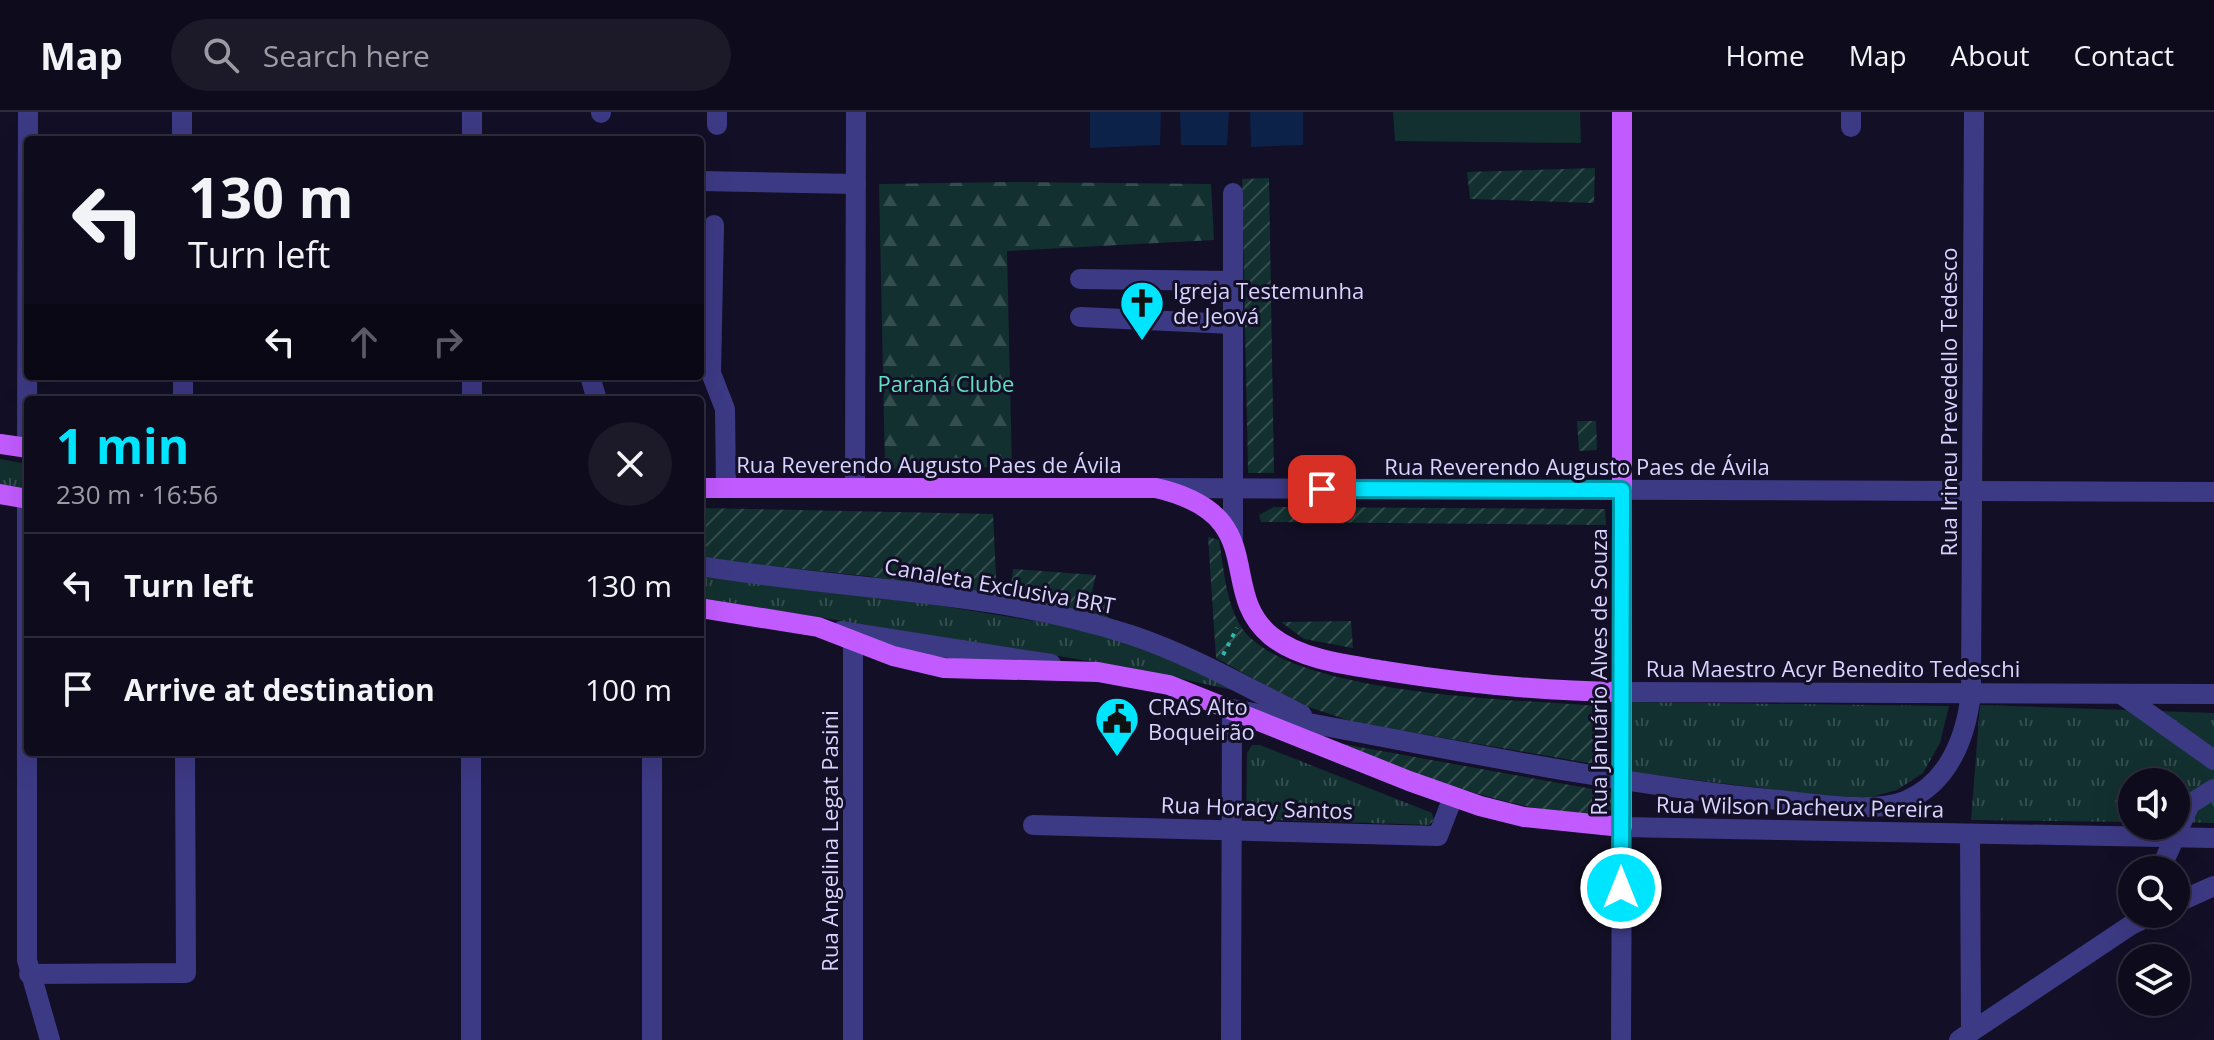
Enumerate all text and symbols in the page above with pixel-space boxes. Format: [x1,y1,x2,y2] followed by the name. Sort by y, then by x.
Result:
[171,19,731,91] search box
[40,29,123,81] text: Map
[199,33,243,77] icon: search
[263,35,430,76] text: Search here
[1726,36,1805,74] text: Home
[1849,36,1907,74] text: Map
[1951,36,2029,74] text: About
[2073,36,2174,74] text: Contact
[188,158,354,234] text: 130 m
[56,168,160,272] icon: left
[188,230,330,279] text: Turn left
[1933,247,1963,557] street label: Rua Irineu Prevedello Tedesco
[1173,275,1364,330] place label: Igreja Testemunha de Jeová
[1118,279,1166,342] church icon: Igreja Testemunha de Jeová
[258,320,302,364] icon: left
[342,320,386,364] icon: ahead
[426,320,470,364] icon: right
[878,368,1014,398] park label: Paraná Clube
[56,413,189,478] text: 1 min
[588,422,672,506] button: close
[736,449,1122,479] street label: Rua Reverendo Augusto Paes de Ávila
[1384,451,1770,481] street label: Rua Reverendo Augusto Paes de Ávila
[1288,455,1356,523] pin
[1300,467,1344,511] icon: arrive
[56,476,218,512] text: 230 m · 16:56
[1583,528,1613,816] street label: Rua Januário Alves de Souza
[882,550,1118,620] street label: Canaleta Exclusiva BRT
[56,563,100,607] icon: left
[124,565,254,606] text: Turn left
[585,565,672,606] text: 130 m
[1646,653,2020,683] street label: Rua Maestro Acyr Benedito Tedeschi
[56,667,100,711] icon: arrive
[124,669,435,710] text: Arrive at destination
[585,669,672,710] text: 100 m
[1148,691,1255,746] place label: CRAS Alto Boqueirão
[1093,695,1141,758] public building icon: CRAS Alto Boqueirão
[814,710,844,972] street label: Rua Angelina Legat Pasini
[2118,768,2190,1016] map controls
[2118,768,2190,840] button: sound
[1656,788,1944,824] street label: Rua Wilson Dacheux Pereira
[1160,789,1354,825] street label: Rua Horacy Santos
[1579,846,1663,930] position arrow
[2118,856,2190,928] button: search
[2118,944,2190,1016] button: layers

